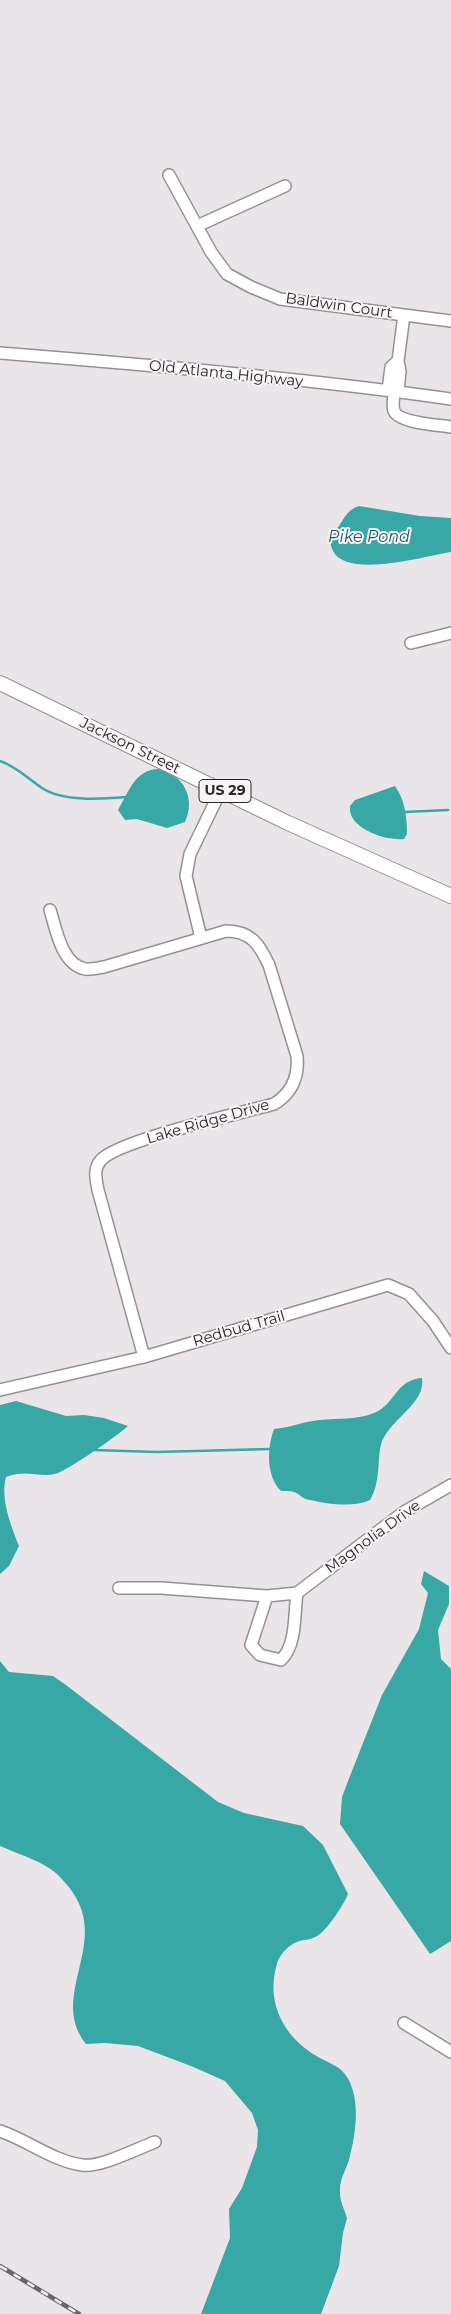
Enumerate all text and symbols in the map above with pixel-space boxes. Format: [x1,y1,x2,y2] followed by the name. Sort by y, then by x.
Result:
[284,290,394,322] street label: Baldwin Court
[148,357,304,391] street label: Old Atlanta Highway
[328,527,410,547] water label: Pike Pond
[77,714,183,778] street label: Jackson Street
[199,779,251,802] road number: US 29
[145,1096,271,1148] street label: Lake Ridge Drive
[191,1307,287,1351] street label: Redbud Trail
[322,1496,424,1578] street label: Magnolia Drive

